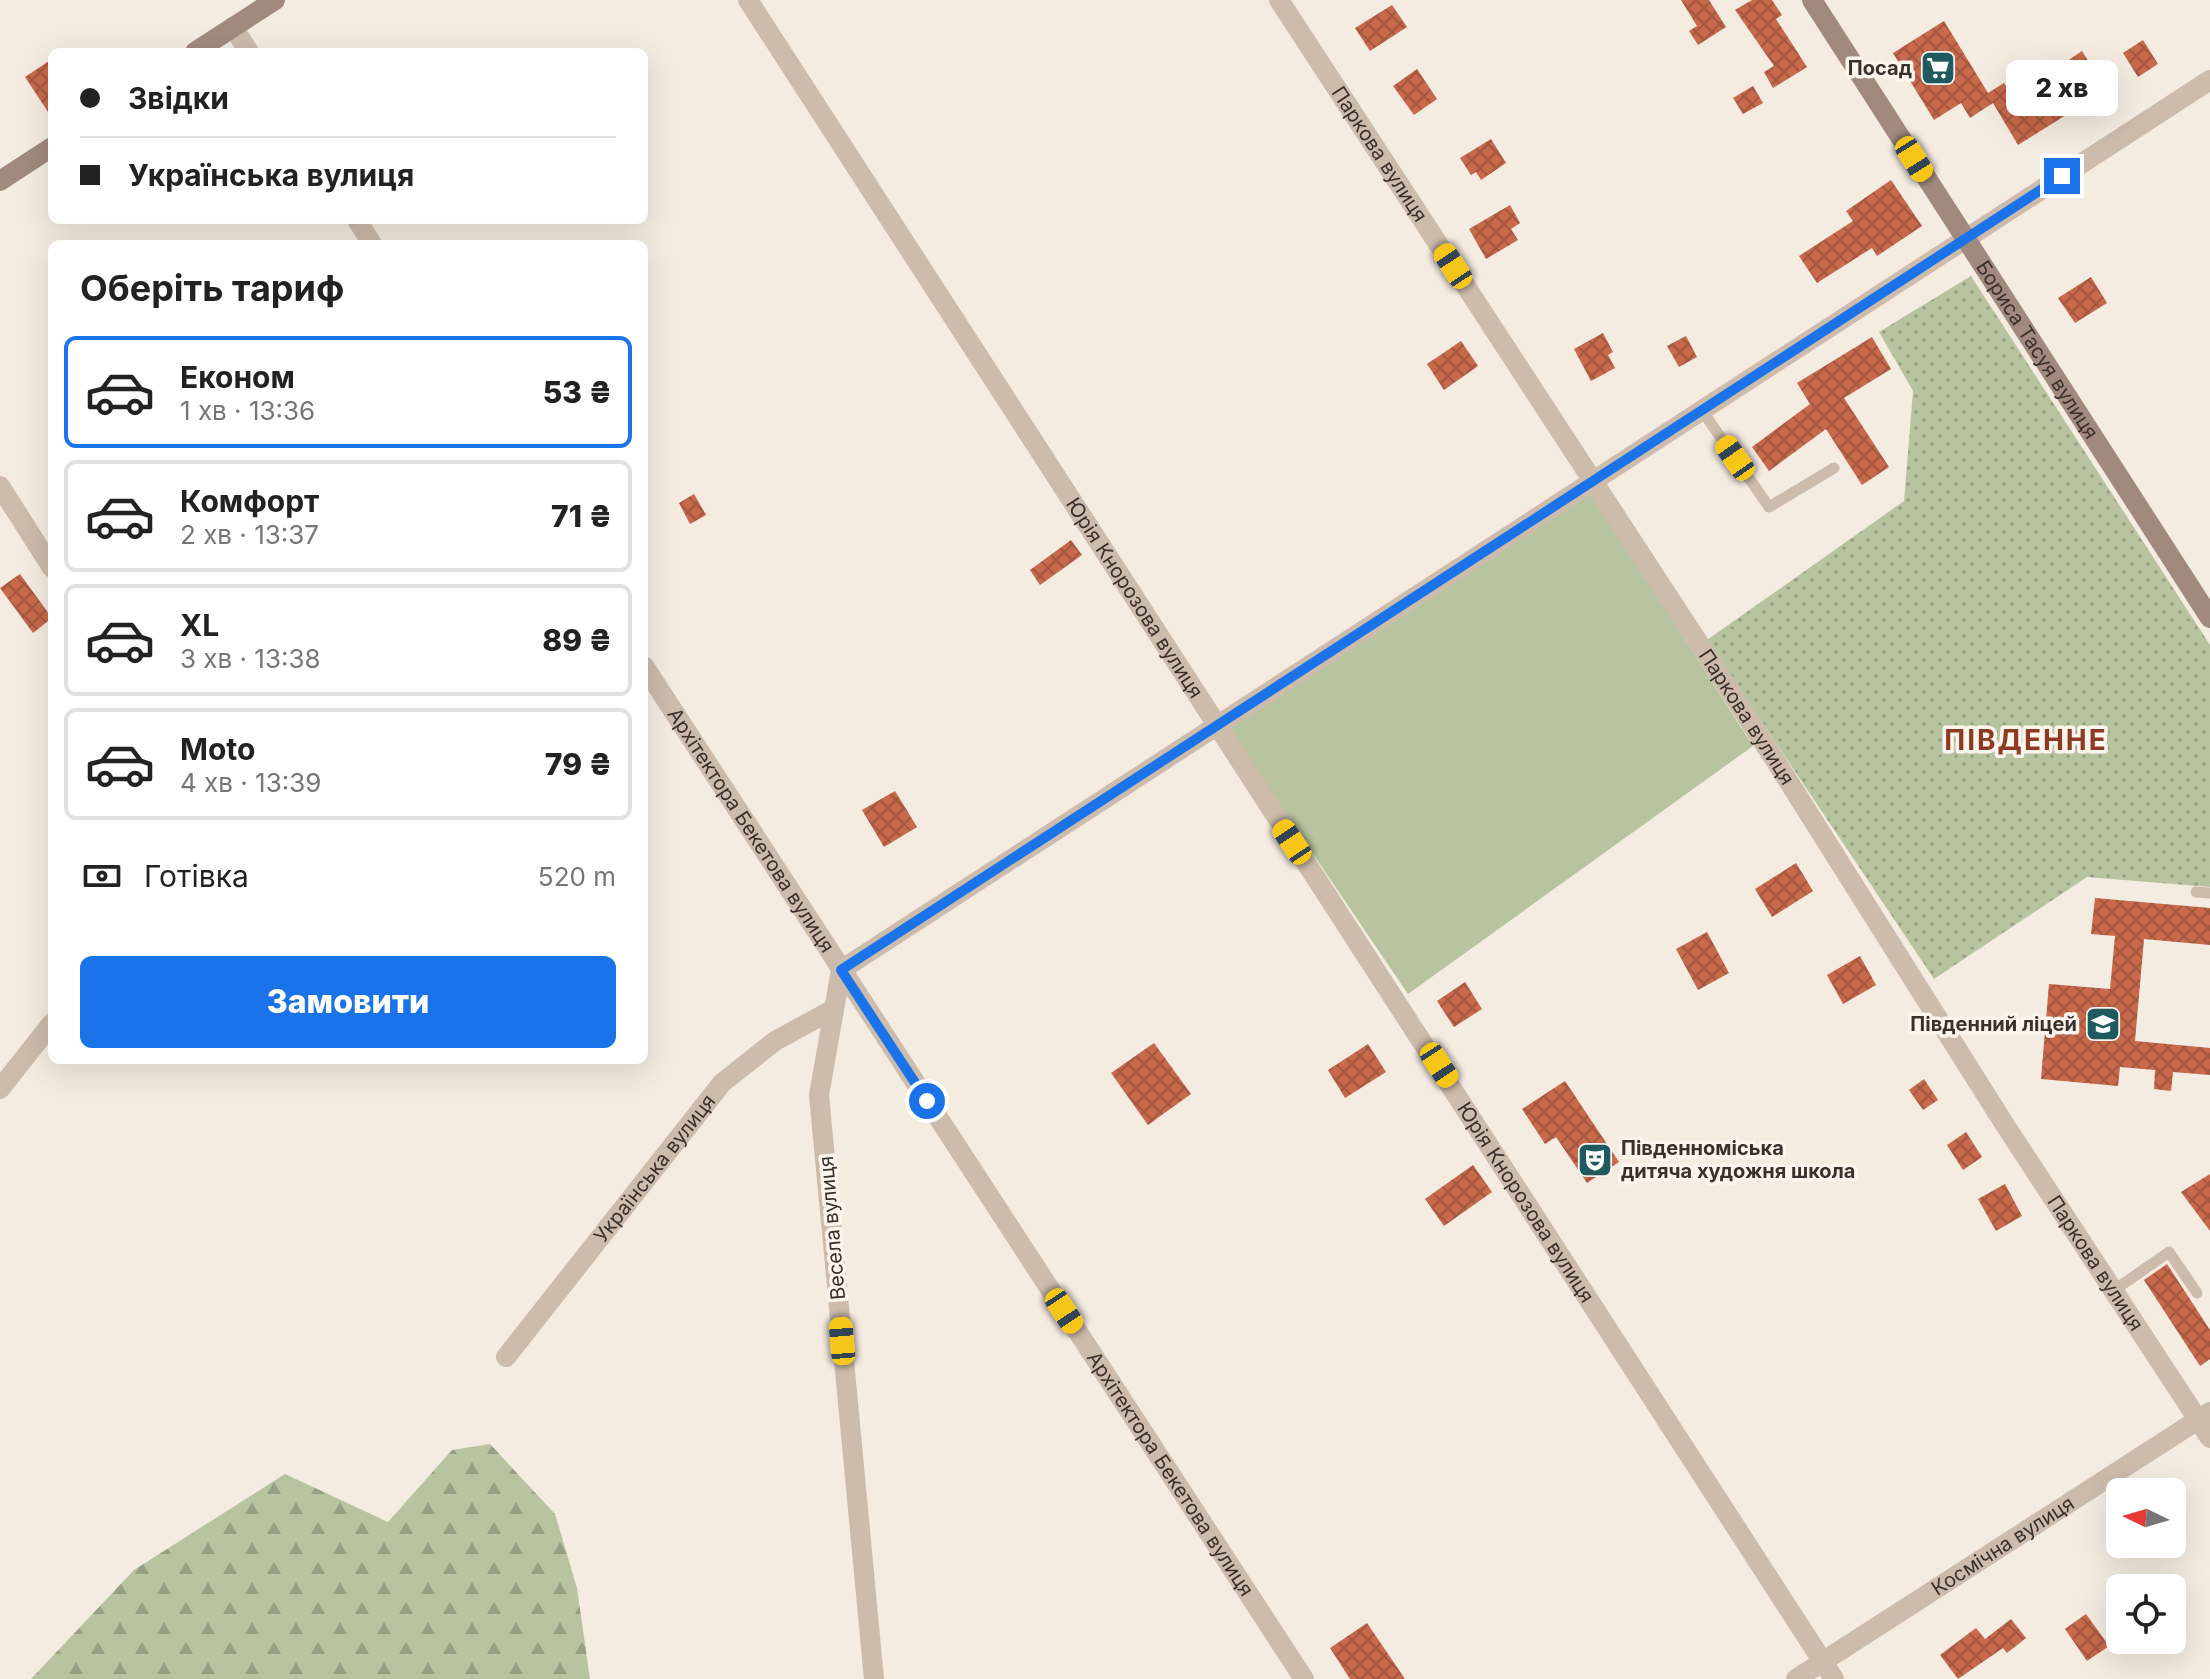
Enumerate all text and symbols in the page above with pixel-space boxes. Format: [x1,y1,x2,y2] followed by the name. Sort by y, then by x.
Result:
[1919,49,1957,87] supermarket icon: Посад
[1848,56,1912,80] place label: Посад
[2006,60,2118,116] callout: 2 хв
[2036,72,2088,103] text: 2 хв
[128,80,229,116] text: Звідки
[1327,82,1433,226] street label: Паркова вулиця
[1891,132,1937,186] car
[128,157,414,193] text: Українська вулиця
[2044,158,2080,194] route end
[1430,239,1476,293] car
[1971,256,2103,443] street label: Бориса Тасуя вулиця
[80,266,344,310] text: Оберіть тариф
[84,356,156,428] icon: car
[180,359,295,395] text: Економ
[543,374,612,410] text: 53 ₴
[180,395,315,426] text: 1 хв · 13:36
[1711,431,1759,485] car
[84,480,156,552] icon: car
[180,483,319,519] text: Комфорт
[1061,493,1208,702] street label: Юрія Кнорозова вулиця
[551,498,612,534] text: 71 ₴
[180,519,319,550] text: 2 хв · 13:37
[84,604,156,676] icon: car
[180,607,219,643] text: XL
[542,622,612,658] text: 89 ₴
[180,643,321,674] text: 3 хв · 13:38
[1694,645,1800,789] street label: Паркова вулиця
[663,703,839,957] street label: Архітектора Бекетова вулиця
[1944,723,2108,757] district label: ПІВДЕННЕ
[84,728,156,800] icon: car
[180,731,255,767] text: Moto
[545,746,612,782] text: 79 ₴
[180,767,321,798] text: 4 хв · 13:39
[1269,815,1315,869] car
[80,854,124,898] icon: cash
[144,858,249,894] text: Готівка
[538,861,616,892] text: 520 m
[80,956,616,1048] button: Замовити
[2084,1005,2122,1043] school or university icon: Південний ліцей
[1910,1012,2077,1036] place label: Південний ліцей
[1416,1038,1462,1092] car
[909,1083,945,1119] route start
[589,1090,720,1247] street label: Українська вулиця
[1452,1098,1599,1307] street label: Юрія Кнорозова вулиця
[1621,1136,1855,1183] place label: Південноміська дитяча художня школа
[1576,1141,1614,1179] theatre icon: Південноміська дитяча художня школа
[814,1155,850,1301] street label: Весела вулиця
[2042,1191,2148,1335] street label: Паркова вулиця
[1041,1284,1087,1338] car
[828,1316,856,1366] car
[1082,1347,1259,1600] street label: Архітектора Бекетова вулиця
[2106,1478,2186,1558] north arrow
[2106,1478,2186,1654] map controls
[1927,1491,2078,1600] street label: Космічна вулиця
[2106,1574,2186,1654] button: locate

